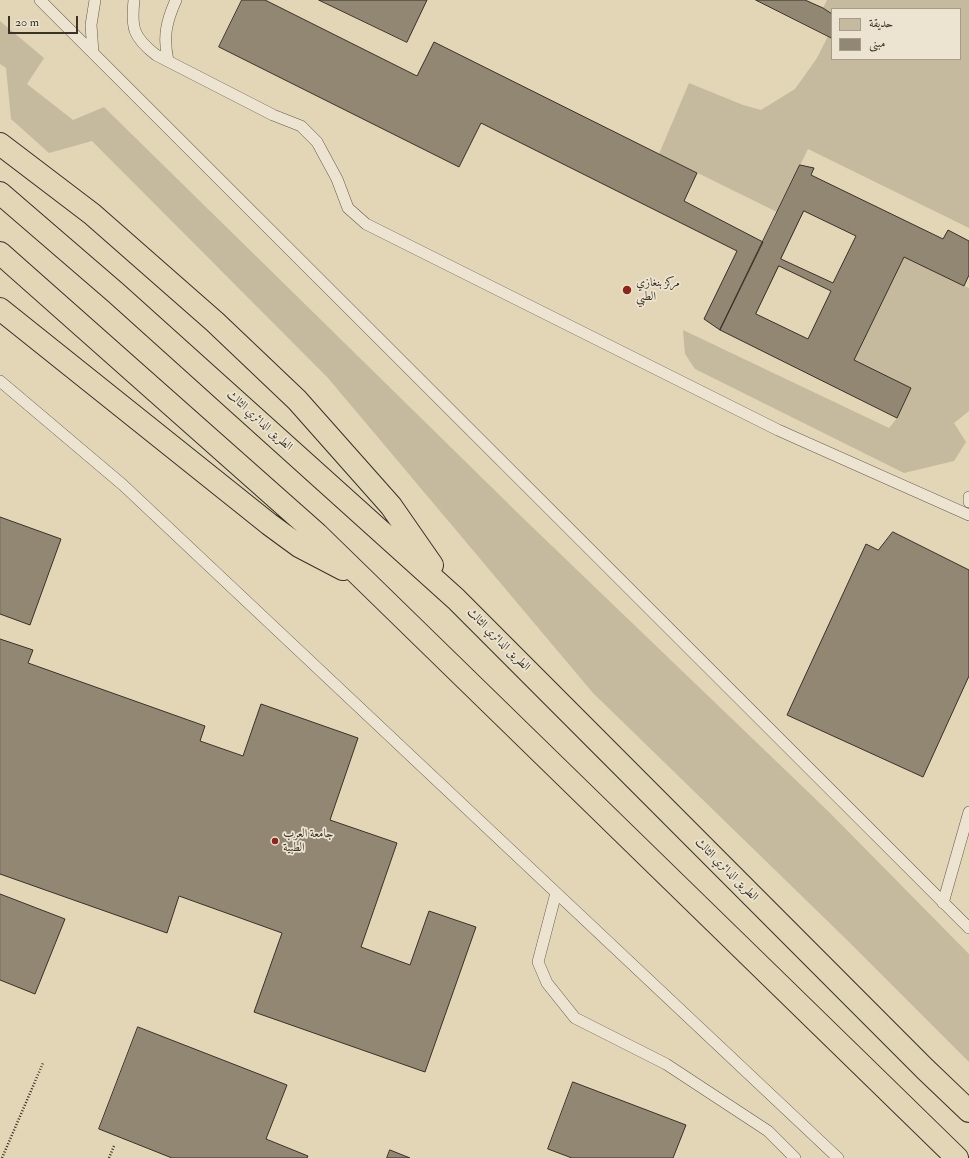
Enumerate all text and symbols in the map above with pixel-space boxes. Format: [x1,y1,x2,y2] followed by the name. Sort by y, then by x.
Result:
[10,8,80,34] scale bar
[831,8,961,60] legend
[15,15,39,30] text: 20 m
[869,16,893,31] text: حديقة
[869,36,885,51] text: مبنى
[636,276,680,304] place label: مركز بنغازي الطبي
[621,284,633,296] marker: مركز بنغازي الطبي
[223,388,295,454] street label: الطريق الدائري الثالث
[463,605,533,675] street label: الطريق الدائري الثالث
[283,827,333,855] place label: جامعة العرب الطبية
[691,835,761,905] street label: الطريق الدائري الثالث
[270,836,280,846] marker: جامعة العرب الطبية

